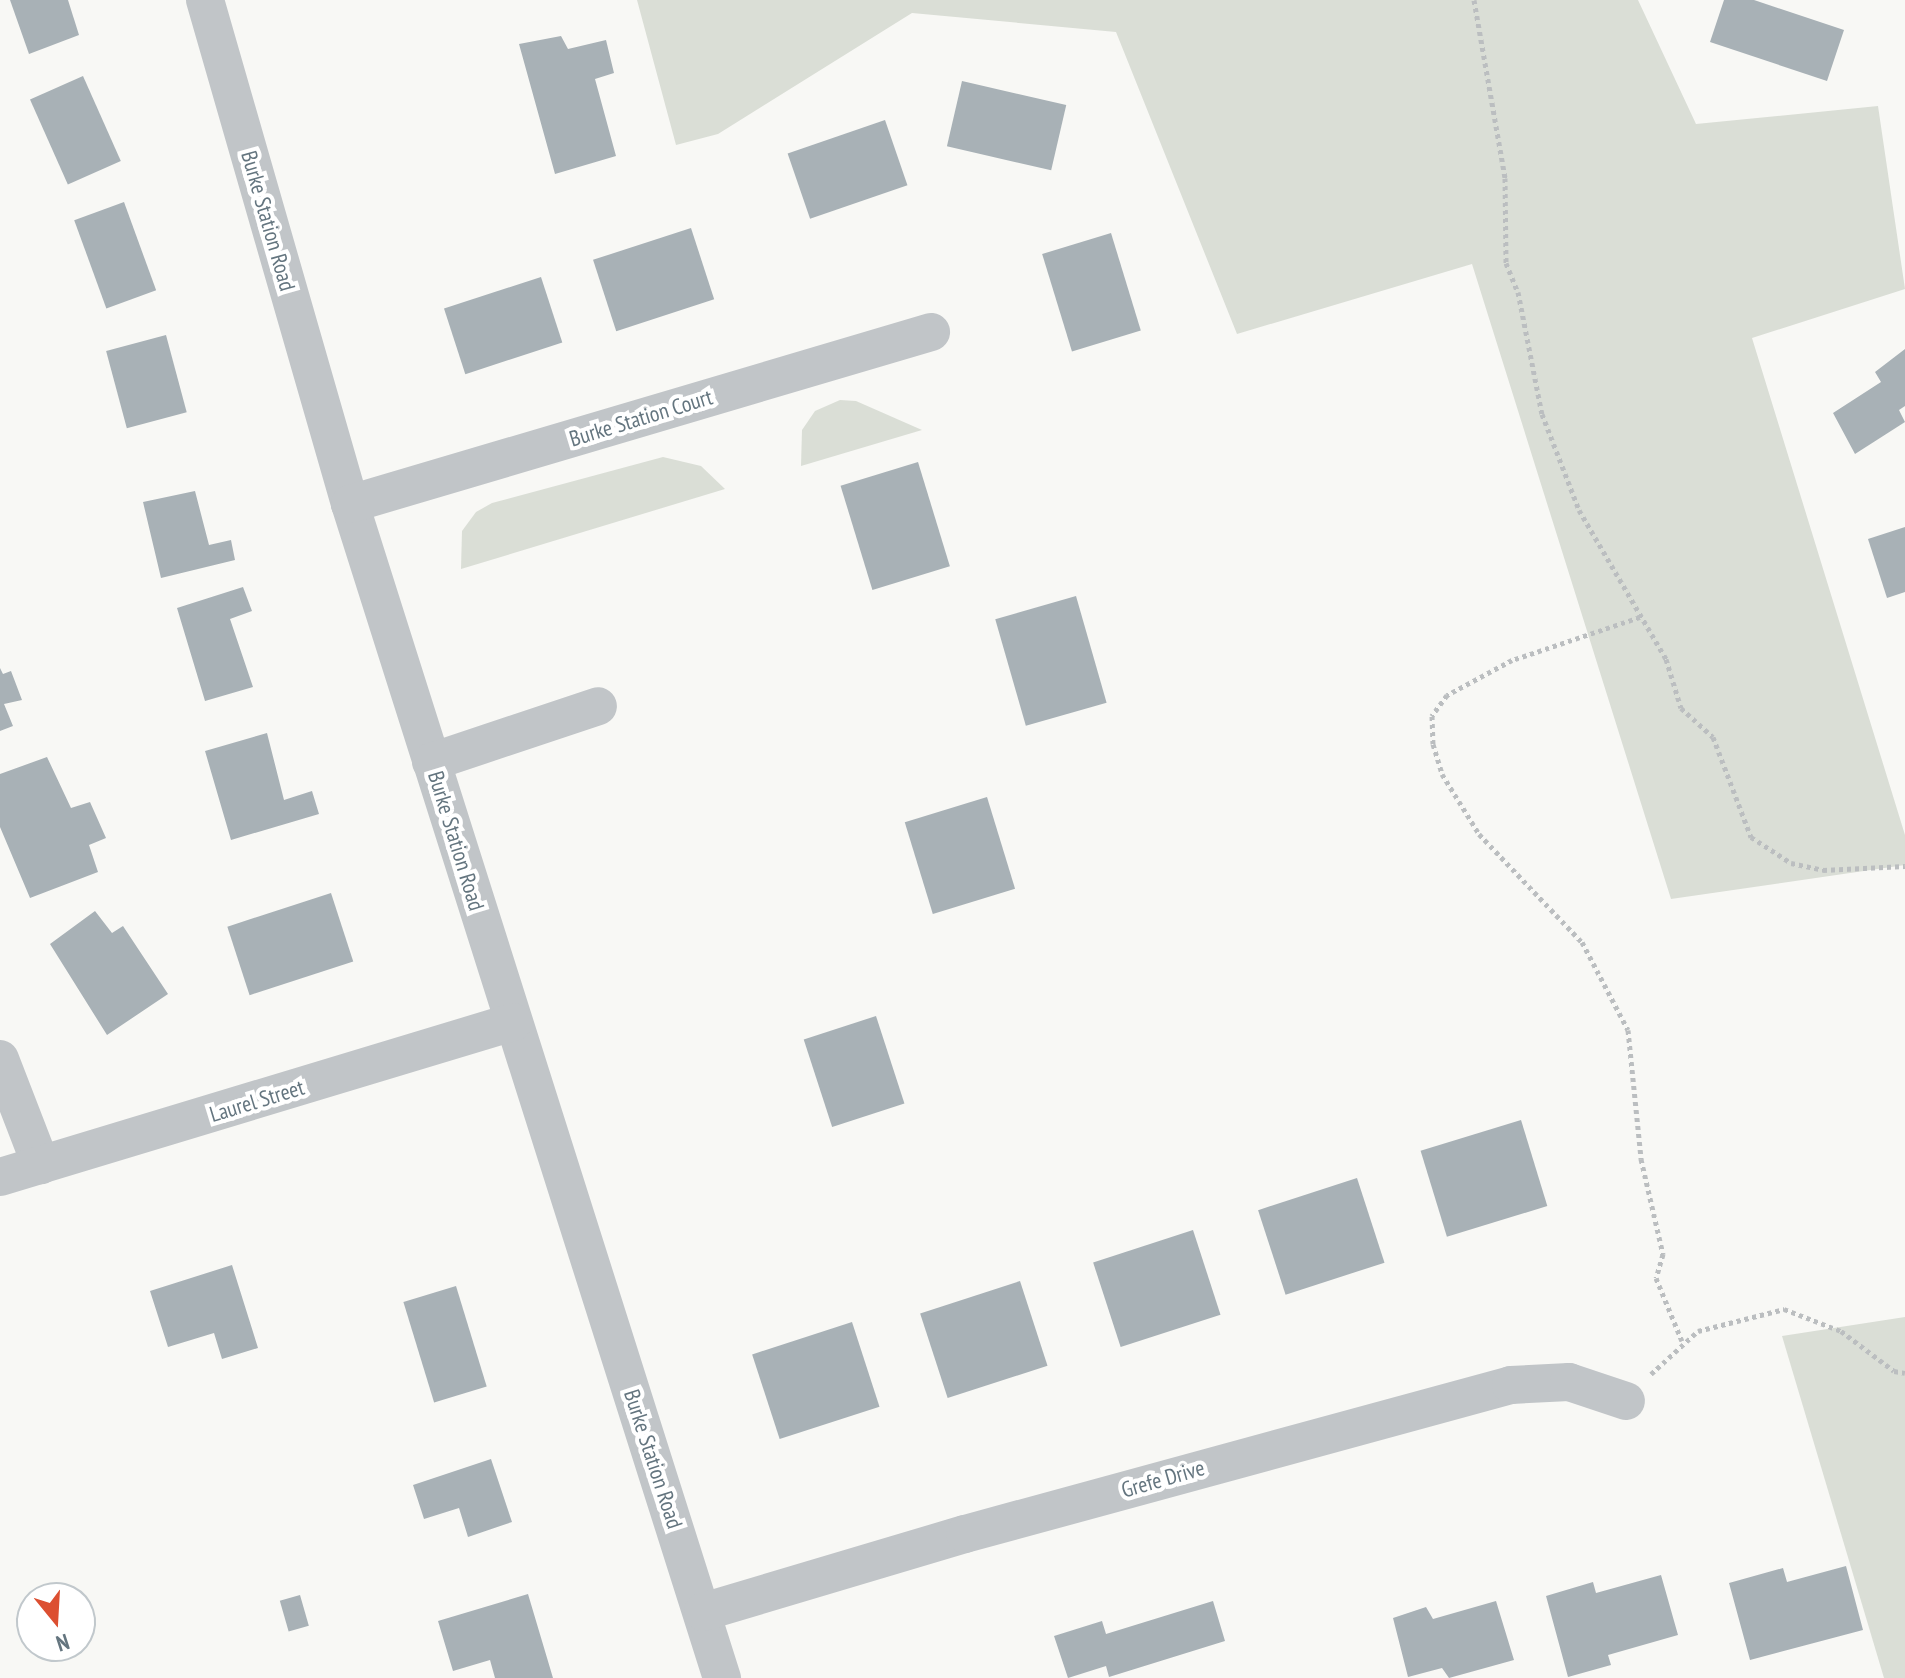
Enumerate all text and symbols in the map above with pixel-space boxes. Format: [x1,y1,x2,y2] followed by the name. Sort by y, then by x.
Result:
[235,148,301,294] street label: Burke Station Road
[566,384,716,452] street label: Burke Station Court
[422,768,490,914] street label: Burke Station Road
[206,1074,308,1128] street label: Laurel Street
[618,1386,688,1532] street label: Burke Station Road
[1118,1455,1208,1503] street label: Grefe Drive
[16,1582,96,1662] north arrow
[53,1628,73,1658] text: N

